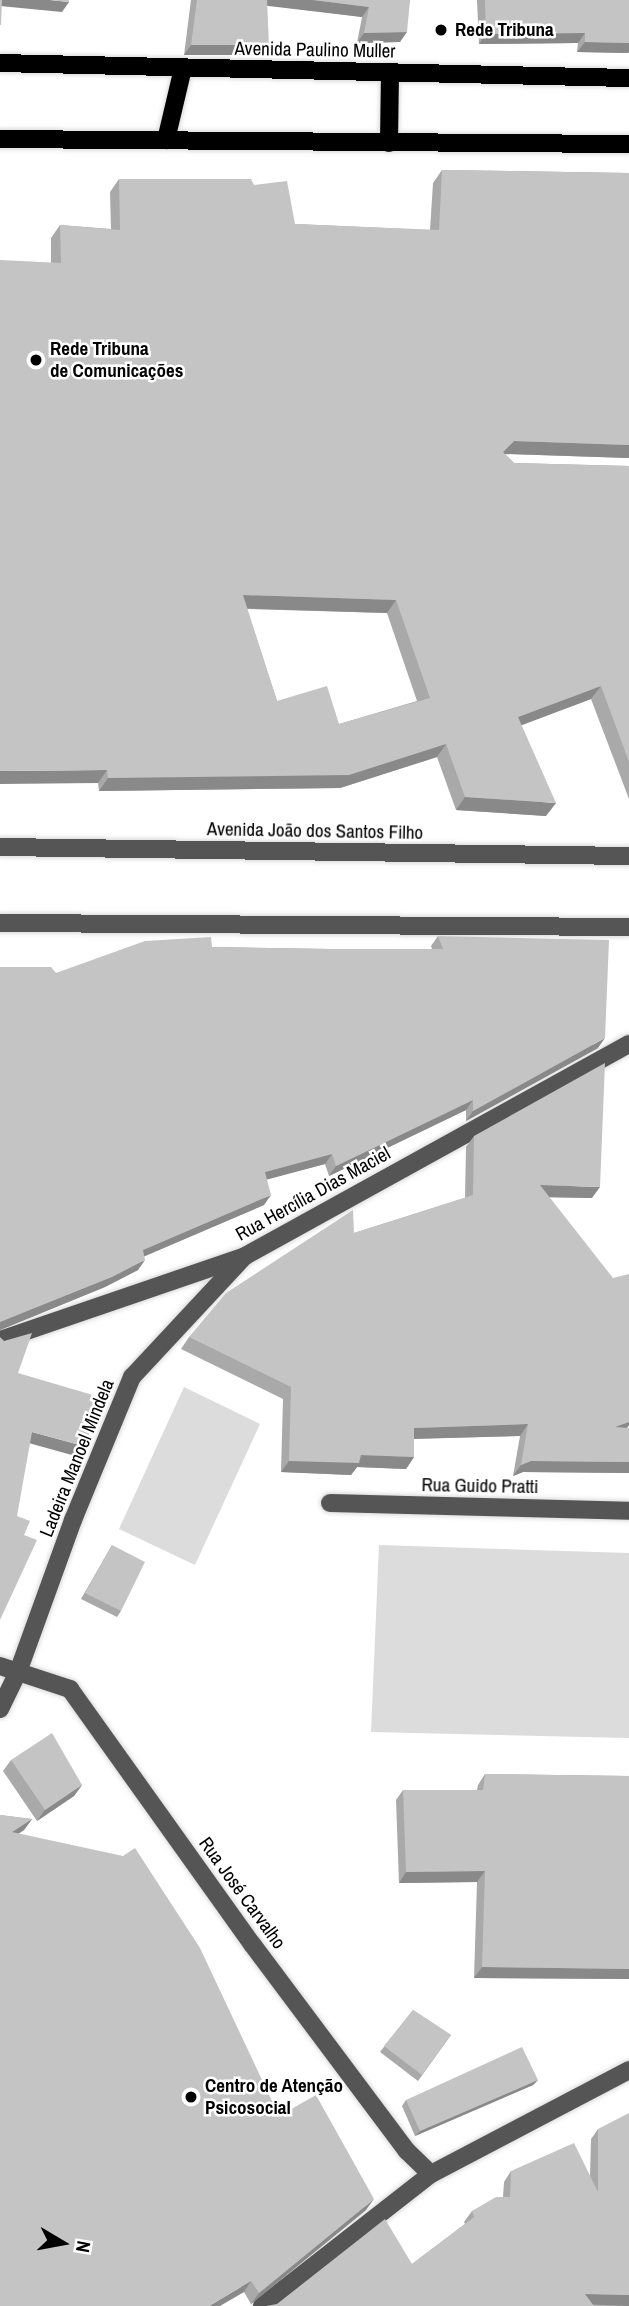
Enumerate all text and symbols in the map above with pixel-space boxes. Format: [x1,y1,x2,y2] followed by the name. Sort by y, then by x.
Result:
[455,19,554,41] place label: Rede Tribuna
[433,22,449,38] marker: Rede Tribuna
[234,37,396,63] street label: Avenida Paulino Muller
[50,338,183,382] place label: Rede Tribuna de Comunicações
[28,352,44,368] marker: Rede Tribuna de Comunicações
[207,818,423,844] street label: Avenida João dos Santos Filho
[232,1142,394,1246] street label: Rua Hercília Dias Maciel
[35,1376,119,1540] street label: Ladeira Manoel Mindela
[421,1474,539,1498] street label: Rua Guido Pratti
[194,1833,290,1953] street label: Rua José Carvalho
[205,2075,344,2119] place label: Centro de Atenção Psicosocial
[183,2089,199,2105] marker: Centro de Atenção Psicosocial
[28,2208,98,2278] north arrow
[70,2239,97,2254] text: N

